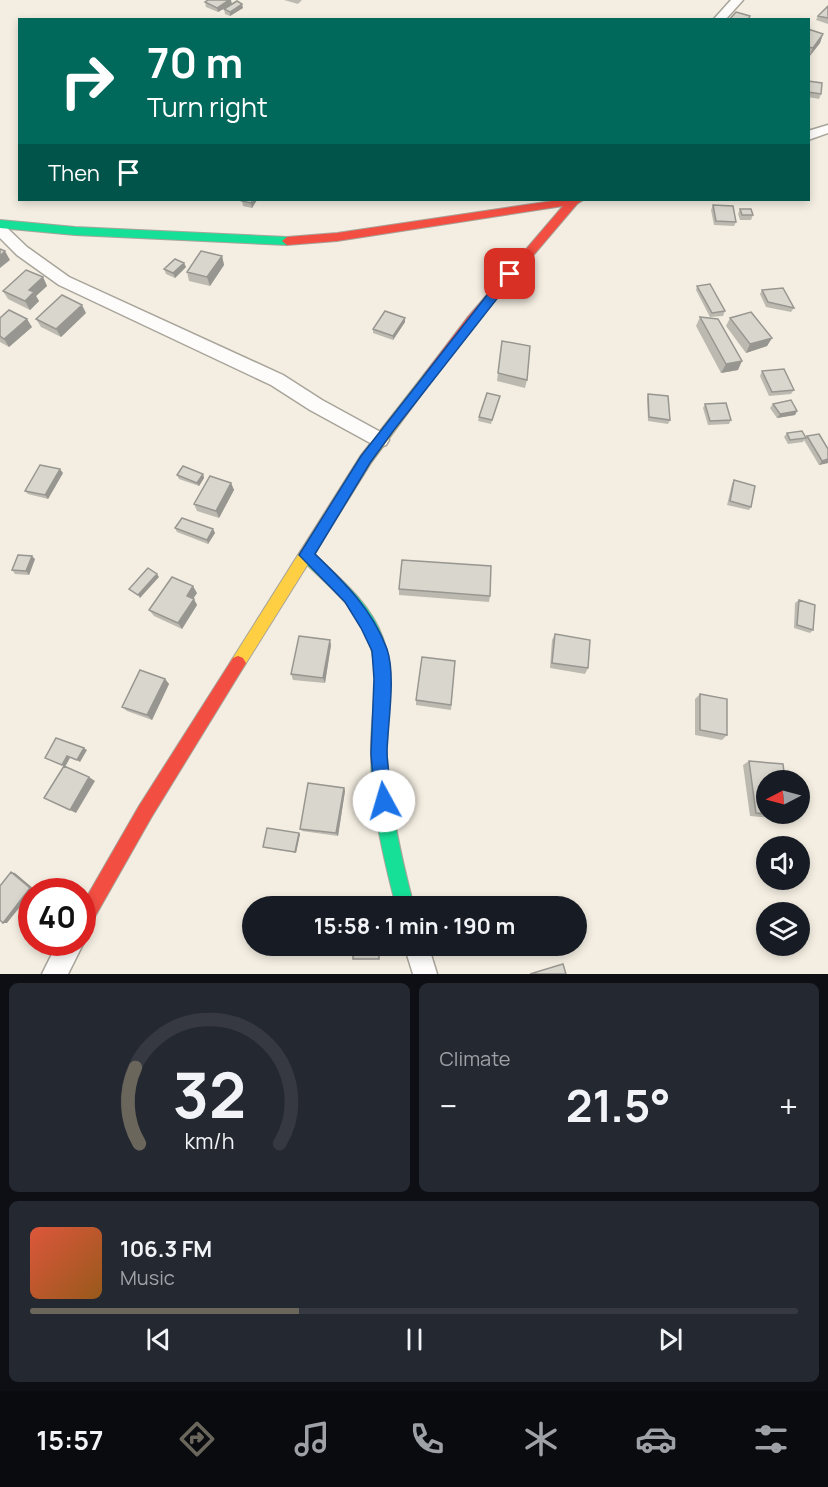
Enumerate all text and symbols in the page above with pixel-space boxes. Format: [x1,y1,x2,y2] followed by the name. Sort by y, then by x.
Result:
[147,33,243,91] text: 70 m
[48,42,126,120] icon: right
[147,88,268,125] text: Turn right
[112,156,145,189] icon: arrive
[48,158,100,188] text: Then
[484,248,535,299] pin
[493,257,526,290] icon: arrive
[352,769,416,833] position arrow
[756,770,810,824] north arrow
[756,770,810,956] map controls
[756,836,810,890] button: sound
[18,878,96,956] speed limit sign: 40
[756,902,810,956] button: layers
[314,911,515,941] text: 15:58 · 1 min · 190 m
[440,1045,511,1072] text: Climate
[173,1051,246,1137] text: 32
[566,1074,671,1136] text: 21.5°
[440,1083,457,1128] text: −
[779,1083,798,1128] text: +
[184,1127,234,1156] text: km/h
[120,1234,212,1264] text: 106.3 FM
[120,1264,175,1291] text: Music
[142,1323,175,1356] icon: previous
[398,1323,431,1356] icon: pause
[654,1323,687,1356] icon: next
[176,1418,218,1460] icon: directions
[291,1418,333,1460] icon: music
[406,1418,448,1460] icon: phone
[520,1418,562,1460] icon: climate
[635,1418,677,1460] icon: car
[750,1418,792,1460] icon: filters
[36,1421,103,1458] text: 15:57

